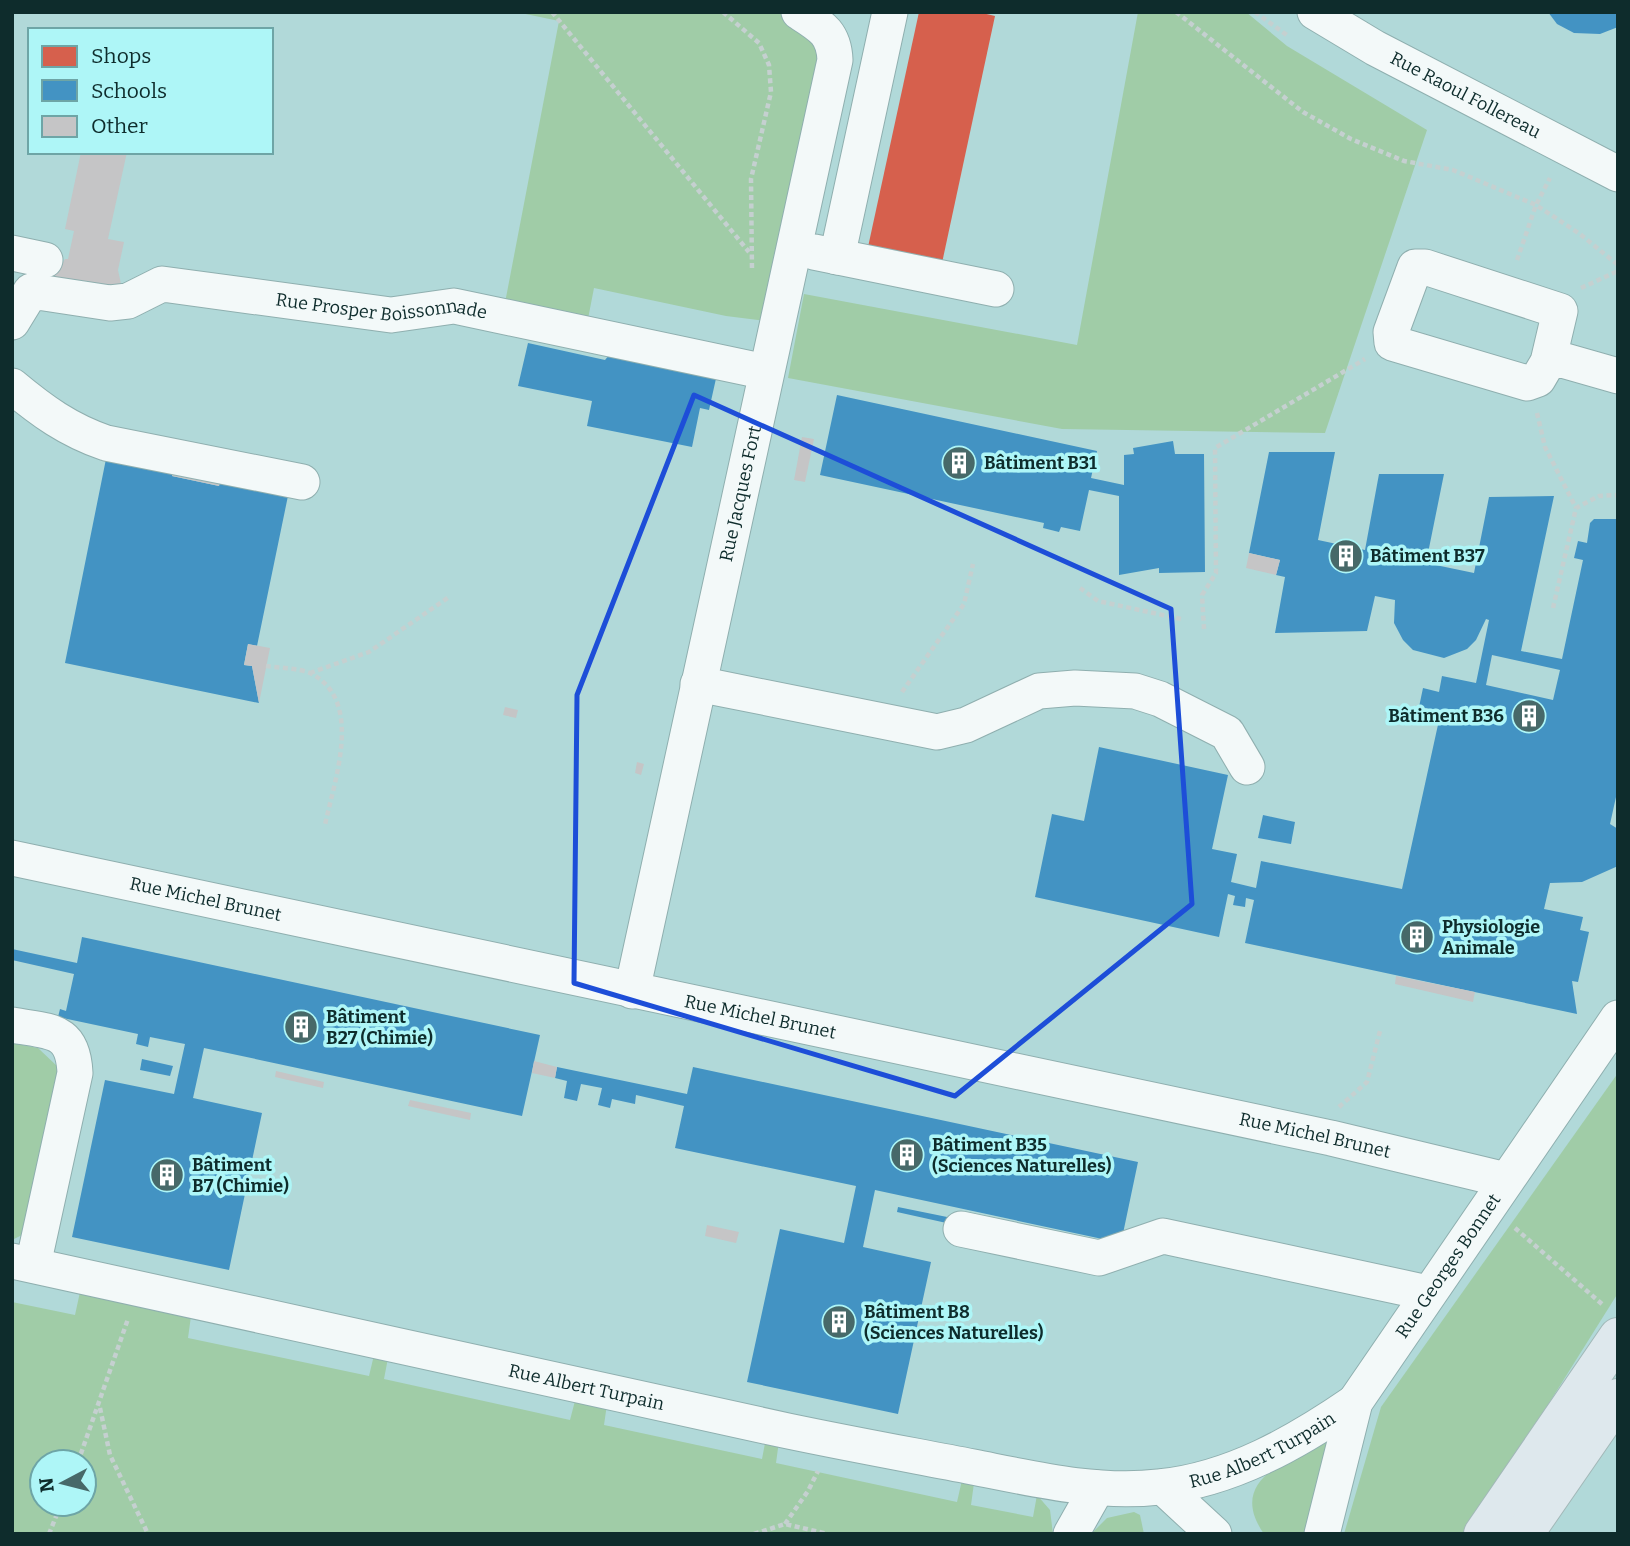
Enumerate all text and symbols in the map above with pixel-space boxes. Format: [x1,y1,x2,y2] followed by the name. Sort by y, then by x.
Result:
[28,28,273,154] legend
[91,43,151,69] text: Shops
[1387,47,1544,143] street label: Rue Raoul Follereau
[91,78,167,104] text: Schools
[91,113,148,139] text: Other
[274,289,489,326] street label: Rue Prosper Boissonnade
[715,423,766,564] street label: Rue Jacques Fort
[940,444,978,482] building icon: Bâtiment B31
[984,452,1097,474] place label: Bâtiment B31
[1327,537,1365,575] building icon: Bâtiment B37
[1370,545,1485,567] place label: Bâtiment B37
[1510,697,1548,735] building icon: Bâtiment B36
[1388,705,1504,727] place label: Bâtiment B36
[128,872,284,926] street label: Rue Michel Brunet
[1442,916,1540,959] place label: Physiologie Animale
[1398,918,1436,956] building icon: Physiologie Animale
[682,990,839,1044] street label: Rue Michel Brunet
[326,1006,433,1049] place label: Bâtiment B27 (Chimie)
[282,1008,320,1046] building icon: Bâtiment B27 (Chimie)
[1237,1108,1393,1163] street label: Rue Michel Brunet
[932,1134,1112,1177] place label: Bâtiment B35 (Sciences Naturelles)
[888,1136,926,1174] building icon: Bâtiment B35 (Sciences Naturelles)
[192,1154,289,1197] place label: Bâtiment B7 (Chimie)
[148,1156,186,1194] building icon: Bâtiment B7 (Chimie)
[1391,1189,1506,1342] street label: Rue Georges Bonnet
[864,1301,1044,1344] place label: Bâtiment B8 (Sciences Naturelles)
[820,1303,858,1341] building icon: Bâtiment B8 (Sciences Naturelles)
[506,1359,667,1415] street label: Rue Albert Turpain
[1187,1407,1340,1493] street label: Rue Albert Turpain
[28,1448,98,1518] north arrow
[34,1476,59,1494] text: N

